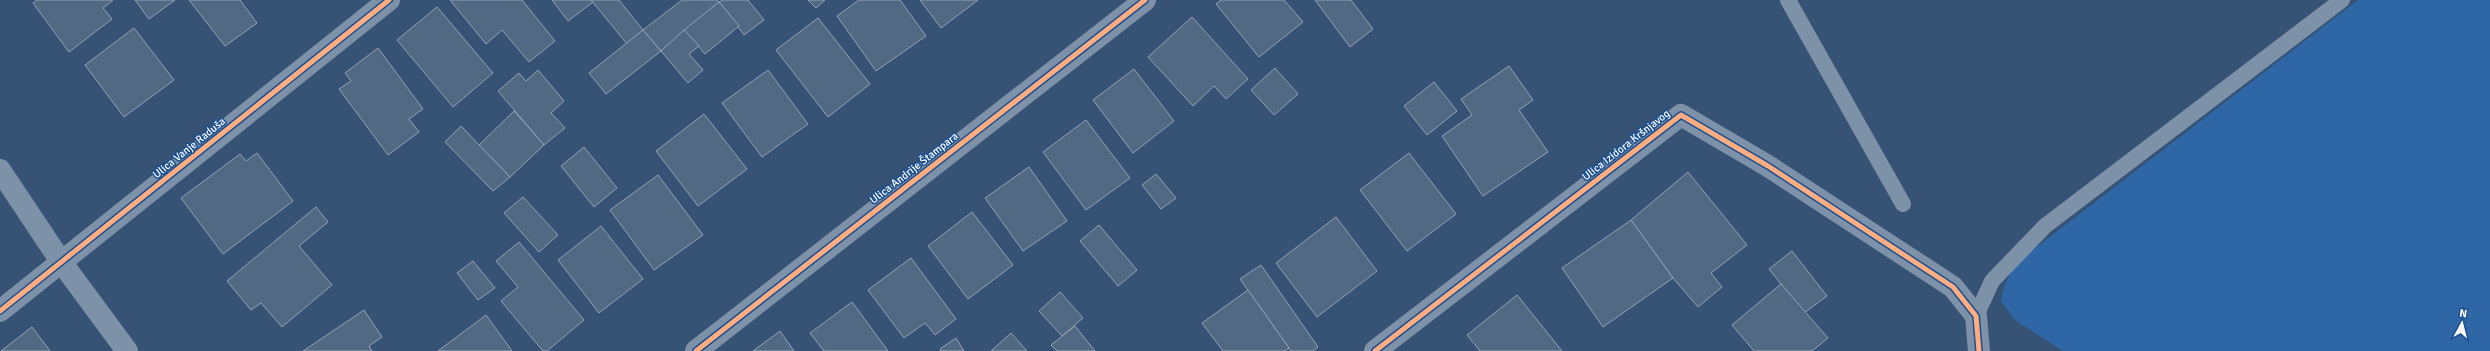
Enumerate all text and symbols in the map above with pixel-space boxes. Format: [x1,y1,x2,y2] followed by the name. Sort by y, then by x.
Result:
[1580,107,1673,183] street label: Ulica Izidora Kršnjavog
[150,115,228,181] street label: Ulica Vanje Raduša
[867,128,961,207] street label: Ulica Andrije Štampara
[2442,303,2482,343] north arrow
[2459,307,2468,320] text: N

